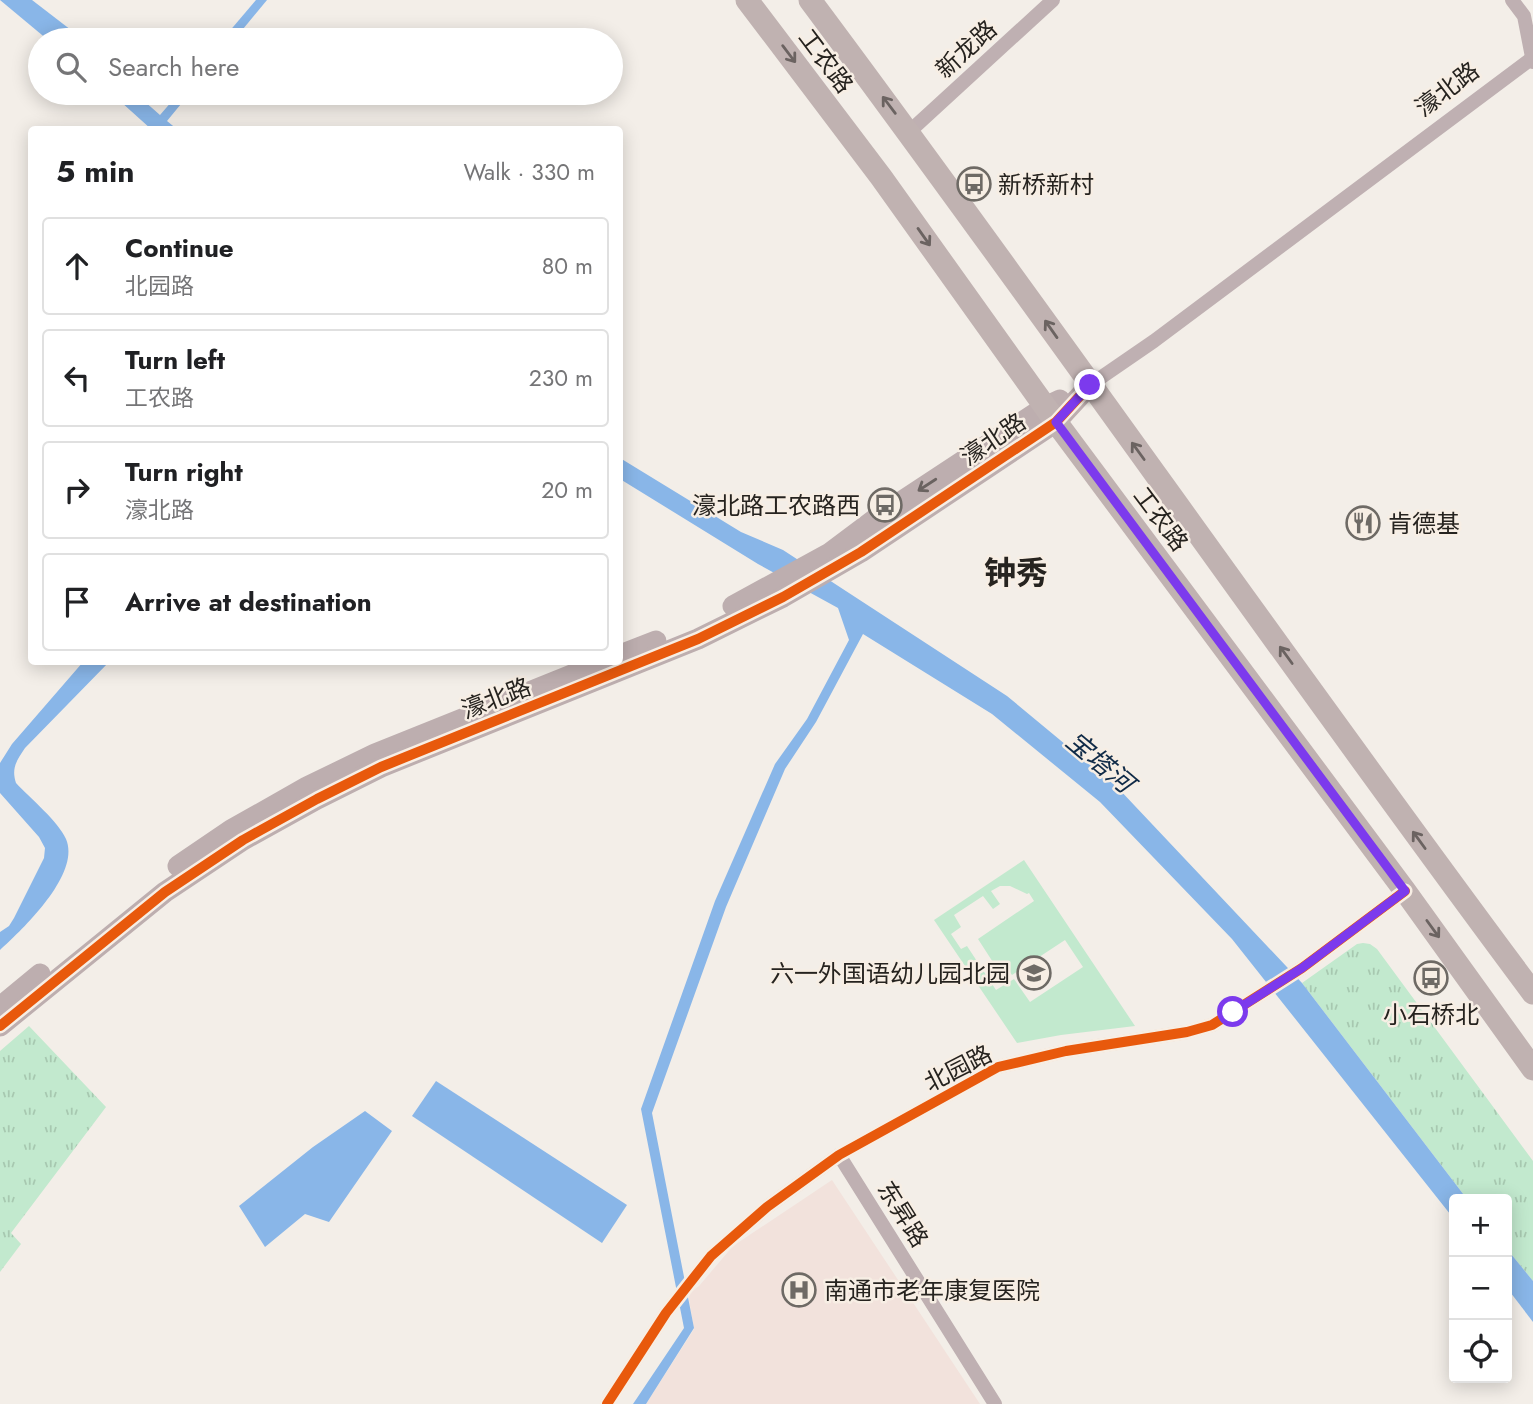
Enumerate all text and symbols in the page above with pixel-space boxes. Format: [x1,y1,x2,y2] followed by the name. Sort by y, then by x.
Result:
[928,12,1004,86] street label: 新龙路
[790,22,862,100] street label: 工农路
[28,28,623,105] search box
[781,45,796,63] one-way arrow
[52,48,90,86] icon: search
[108,48,240,86] text: Search here
[1408,53,1486,125] street label: 濠北路
[881,97,896,115] one-way arrow
[56,150,134,193] text: 5 min
[464,155,595,189] text: Walk · 330 m
[955,165,993,203] bus stop icon: 新桥新村
[998,167,1094,202] place label: 新桥新村
[917,227,931,246] one-way arrow
[125,229,234,267] text: Continue
[58,247,96,285] icon: ahead
[542,249,593,283] text: 80 m
[125,269,194,303] text: 北园路
[1044,320,1058,339] one-way arrow
[125,341,225,379] text: Turn left
[58,359,96,397] icon: left
[529,361,593,395] text: 230 m
[1074,369,1105,400] route end
[125,381,194,415] text: 工农路
[953,404,1033,474] street label: 濠北路
[1131,442,1146,461] one-way arrow
[125,453,243,491] text: Turn right
[58,471,96,509] icon: right
[541,473,593,507] text: 20 m
[918,478,937,492] one-way arrow
[1125,480,1197,558] street label: 工农路
[866,486,904,524] bus stop icon: 濠北路工农路西
[692,488,860,523] place label: 濠北路工农路西
[125,493,194,527] text: 濠北路
[1344,504,1382,542] restaurant icon: 肯德基
[1388,506,1460,541] place label: 肯德基
[984,550,1048,596] district label: 钟秀
[58,583,96,621] icon: arrive
[125,583,372,621] text: Arrive at destination
[1279,646,1293,665] one-way arrow
[456,669,536,727] street label: 濠北路
[1058,722,1146,805] water label: 宝塔河
[1412,831,1426,850] one-way arrow
[1425,919,1440,938] one-way arrow
[1015,954,1053,992] school or university icon: 六一外国语幼儿园北园
[770,956,1010,991] place label: 六一外国语幼儿园北园
[1412,959,1450,997] bus stop icon: 小石桥北
[1217,996,1248,1027] route start
[1383,997,1479,1032] place label: 小石桥北
[918,1036,998,1100] street label: 北园路
[869,1174,937,1254] street label: 东昇路
[1449,1194,1512,1383] map controls
[1449,1194,1512,1257] button: +
[1449,1257,1512,1320] button: −
[780,1271,818,1309] hospital icon: 南通市老年康复医院
[824,1273,1040,1308] place label: 南通市老年康复医院
[1449,1320,1512,1383] button: locate

